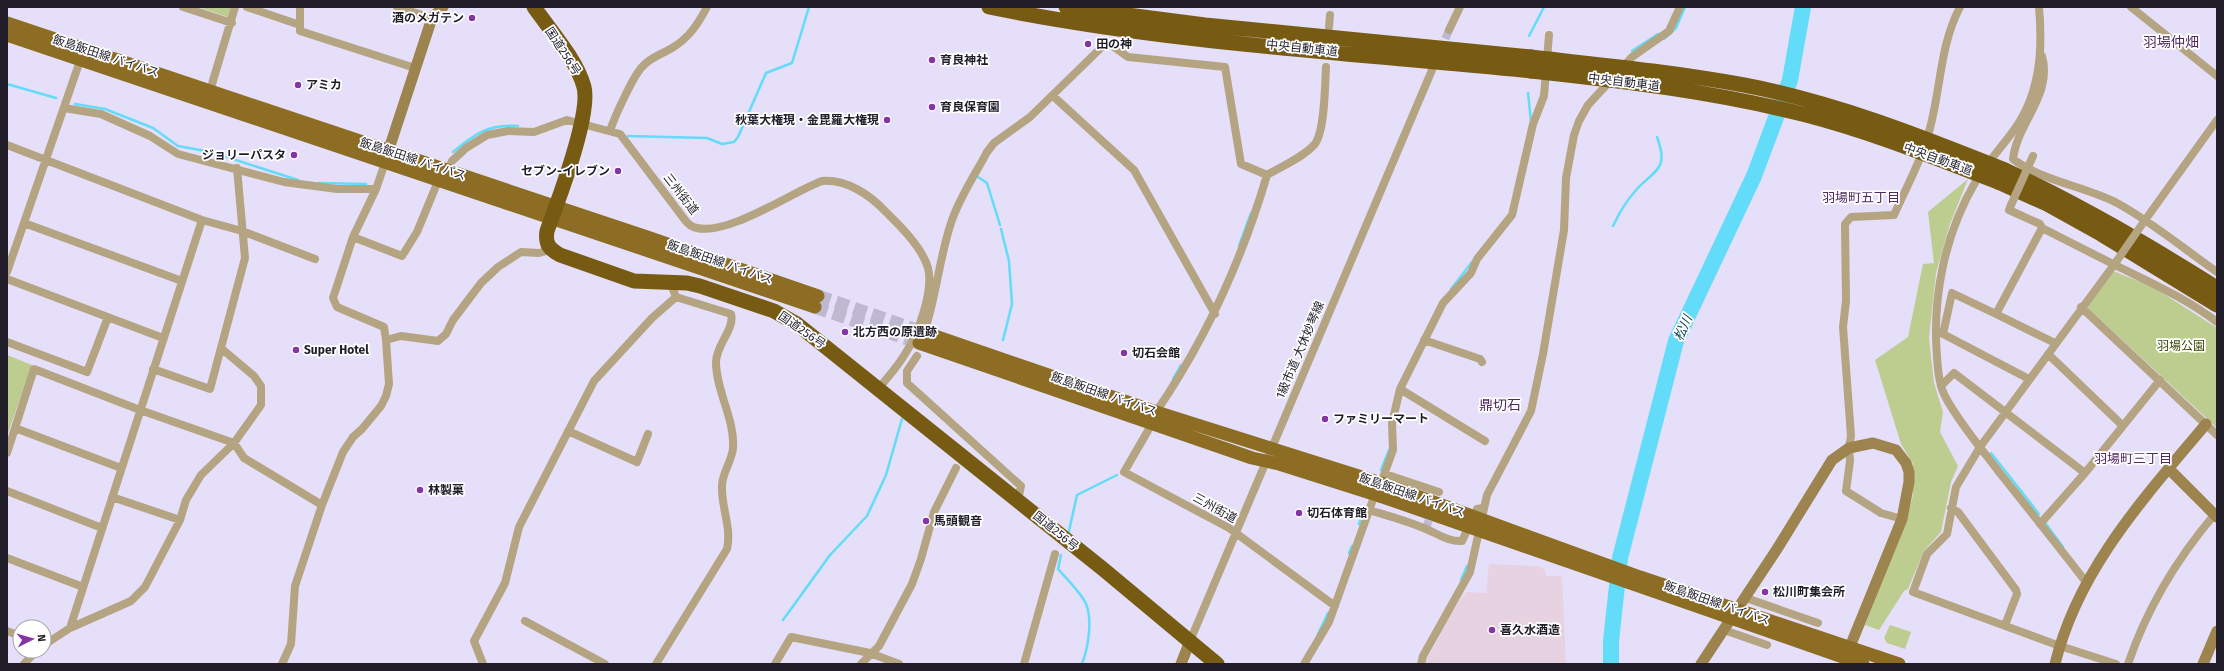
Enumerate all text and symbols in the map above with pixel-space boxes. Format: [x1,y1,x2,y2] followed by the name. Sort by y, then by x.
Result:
[392,11,464,25] place label: 酒のメガテン
[467,13,477,23] marker: 酒のメガテン
[542,24,584,78] street label: 国道256号
[51,32,161,80] street label: 飯島飯田線 バイパス
[2143,34,2199,51] district label: 羽場仲畑
[1096,37,1132,51] place label: 田の神
[1265,37,1339,59] street label: 中央自動車道
[1083,39,1093,49] marker: 田の神
[940,53,988,67] place label: 育良神社
[927,55,937,65] marker: 育良神社
[1587,71,1661,93] street label: 中央自動車道
[306,78,342,92] place label: アミカ
[293,80,303,90] marker: アミカ
[940,100,1000,114] place label: 育良保育園
[927,102,937,112] marker: 育良保育園
[735,113,879,127] place label: 秋葉大権現・金毘羅大権現
[882,115,892,125] marker: 秋葉大権現・金毘羅大権現
[358,135,468,183] street label: 飯島飯田線 バイパス
[1902,140,1974,178] street label: 中央自動車道
[202,148,286,162] place label: ジョリーパスタ
[289,150,299,160] marker: ジョリーパスタ
[521,164,610,178] place label: セブン-イレブン
[613,166,623,176] marker: セブン-イレブン
[661,171,701,217] street label: 三州街道
[1822,190,1900,205] district label: 羽場町五丁目
[665,237,775,287] street label: 飯島飯田線 バイパス
[1273,299,1327,401] street label: 1級市道 大休妙琴線
[776,309,828,351] street label: 国道256号
[1671,311,1696,343] water label: 松川
[853,325,937,339] place label: 北方西の原遺跡
[840,327,850,337] marker: 北方西の原遺跡
[2157,339,2205,353] park label: 羽場公園
[304,343,369,357] place label: Super Hotel
[291,345,301,355] marker: Super Hotel
[1132,346,1180,360] place label: 切石会館
[1119,348,1129,358] marker: 切石会館
[1049,369,1159,419] street label: 飯島飯田線 バイパス
[1479,397,1521,414] district label: 鼎切石
[1333,412,1429,426] place label: ファミリーマート
[1320,414,1330,424] marker: ファミリーマート
[2094,451,2172,466] district label: 羽場町三丁目
[1357,470,1467,520] street label: 飯島飯田線 バイパス
[428,483,464,497] place label: 林製菓
[415,485,425,495] marker: 林製菓
[1191,490,1239,526] street label: 三州街道
[1307,506,1367,520] place label: 切石体育館
[1030,508,1082,554] street label: 国道256号
[1294,508,1304,518] marker: 切石体育館
[934,514,982,528] place label: 馬頭観音
[921,516,931,526] marker: 馬頭観音
[1662,578,1772,628] street label: 飯島飯田線 バイパス
[1773,585,1845,599] place label: 松川町集会所
[1760,587,1770,597] marker: 松川町集会所
[12,619,52,659] north arrow
[1500,623,1560,637] place label: 喜久水酒造
[1487,625,1497,635] marker: 喜久水酒造
[35,634,48,642] text: N

